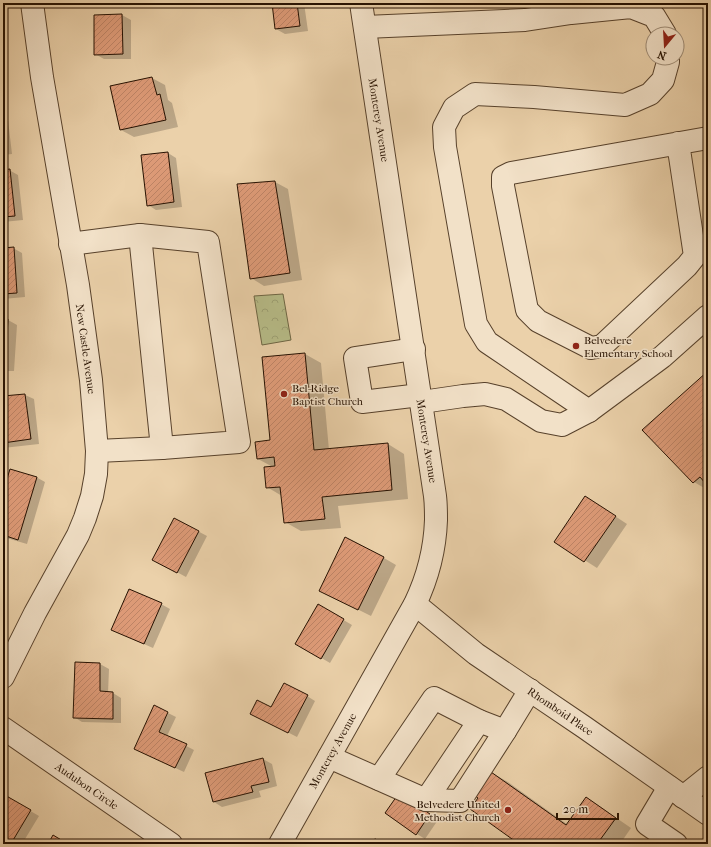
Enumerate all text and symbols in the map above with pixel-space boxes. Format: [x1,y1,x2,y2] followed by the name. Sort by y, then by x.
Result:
[645,26,685,66] north arrow
[655,47,668,63] text: N
[365,77,392,163] street label: Monterey Avenue
[73,303,98,395] street label: New Castle Avenue
[584,334,673,360] place label: Belvedere Elementary School
[571,341,581,351] marker: Belvedere Elementary School
[292,382,364,408] place label: Bel-Ridge Baptist Church
[279,389,289,399] marker: Bel-Ridge Baptist Church
[413,398,440,484] street label: Monterey Avenue
[525,685,596,739] street label: Rhomboid Place
[306,710,360,791] street label: Monterey Avenue
[52,759,121,813] street label: Audubon Circle
[557,795,618,821] scale bar
[414,798,501,824] place label: Belvedere United Methodist Church
[563,802,588,816] text: 20 m
[503,805,513,815] marker: Belvedere United Methodist Church

